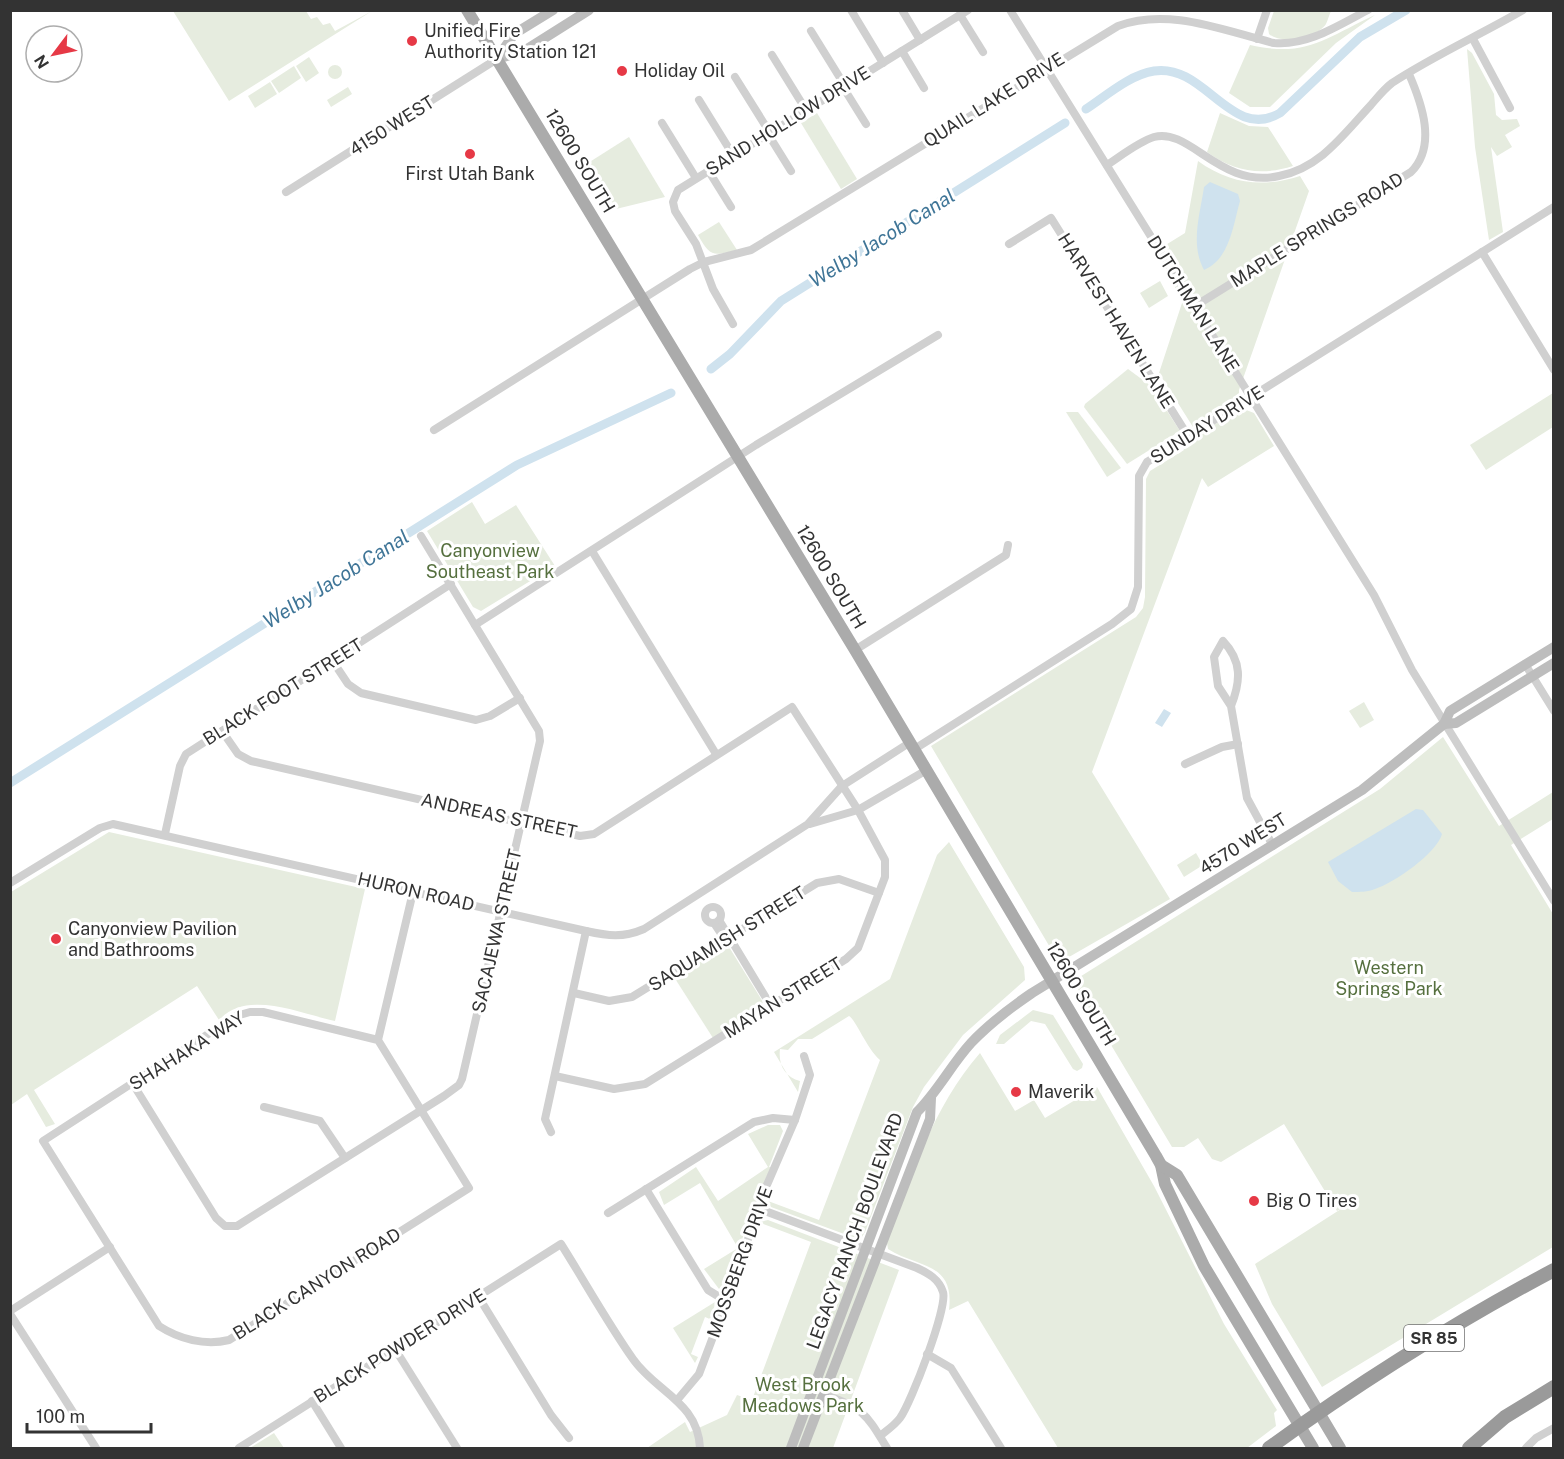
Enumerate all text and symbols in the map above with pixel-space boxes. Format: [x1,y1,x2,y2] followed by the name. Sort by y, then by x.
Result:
[424,20,597,62] place label: Unified Fire Authority Station 121
[24,24,84,84] north arrow
[405,34,419,48] marker: Unified Fire Authority Station 121
[919,48,1068,151] street label: QUAIL LAKE DRIVE
[30,51,53,72] text: N
[634,60,725,81] place label: Holiday Oil
[702,61,874,180] street label: SAND HOLLOW DRIVE
[615,64,629,78] marker: Holiday Oil
[345,91,438,160] street label: 4150 WEST
[541,105,620,216] street label: 12600 SOUTH
[463,147,477,161] marker: First Utah Bank
[405,163,535,184] place label: First Utah Bank
[1226,168,1407,291] street label: MAPLE SPRINGS ROAD
[805,183,959,293] water label: Welby Jacob Canal
[1054,229,1179,412] street label: HARVEST HAVEN LANE
[1143,232,1244,376] street label: DUTCHMAN LANE
[1146,381,1267,468] street label: SUNDAY DRIVE
[792,521,871,632] street label: 12600 SOUTH
[259,524,413,634] water label: Welby Jacob Canal
[426,540,554,582] park label: Canyonview Southeast Park
[199,634,367,749] street label: BLACK FOOT STREET
[419,789,579,842] street label: ANDREAS STREET
[1195,808,1291,879] street label: 4570 WEST
[467,847,526,1015] street label: SACAJEWA STREET
[356,868,477,915] street label: HURON ROAD
[644,882,809,995] street label: SAQUAMISH STREET
[68,918,237,960] place label: Canyonview Pavilion and Bathrooms
[49,932,63,946] marker: Canyonview Pavilion and Bathrooms
[1042,938,1121,1049] street label: 12600 SOUTH
[720,953,846,1042] street label: MAYAN STREET
[1335,957,1443,999] park label: Western Springs Park
[125,1007,248,1094] street label: SHAHAKA WAY
[1028,1081,1094,1102] place label: Maverik
[1009,1085,1023,1099] marker: Maverik
[802,1110,907,1352] street label: LEGACY RANCH BOULEVARD
[702,1183,777,1340] street label: MOSSBERG DRIVE
[1266,1190,1357,1211] place label: Big O Tires
[1247,1194,1261,1208] marker: Big O Tires
[229,1223,405,1344] street label: BLACK CANYON ROAD
[310,1284,490,1407] street label: BLACK POWDER DRIVE
[1404,1325,1464,1351] road number: SR 85
[742,1374,864,1416] park label: West Brook Meadows Park
[27,1396,152,1434] scale bar
[36,1406,85,1427] text: 100 m

